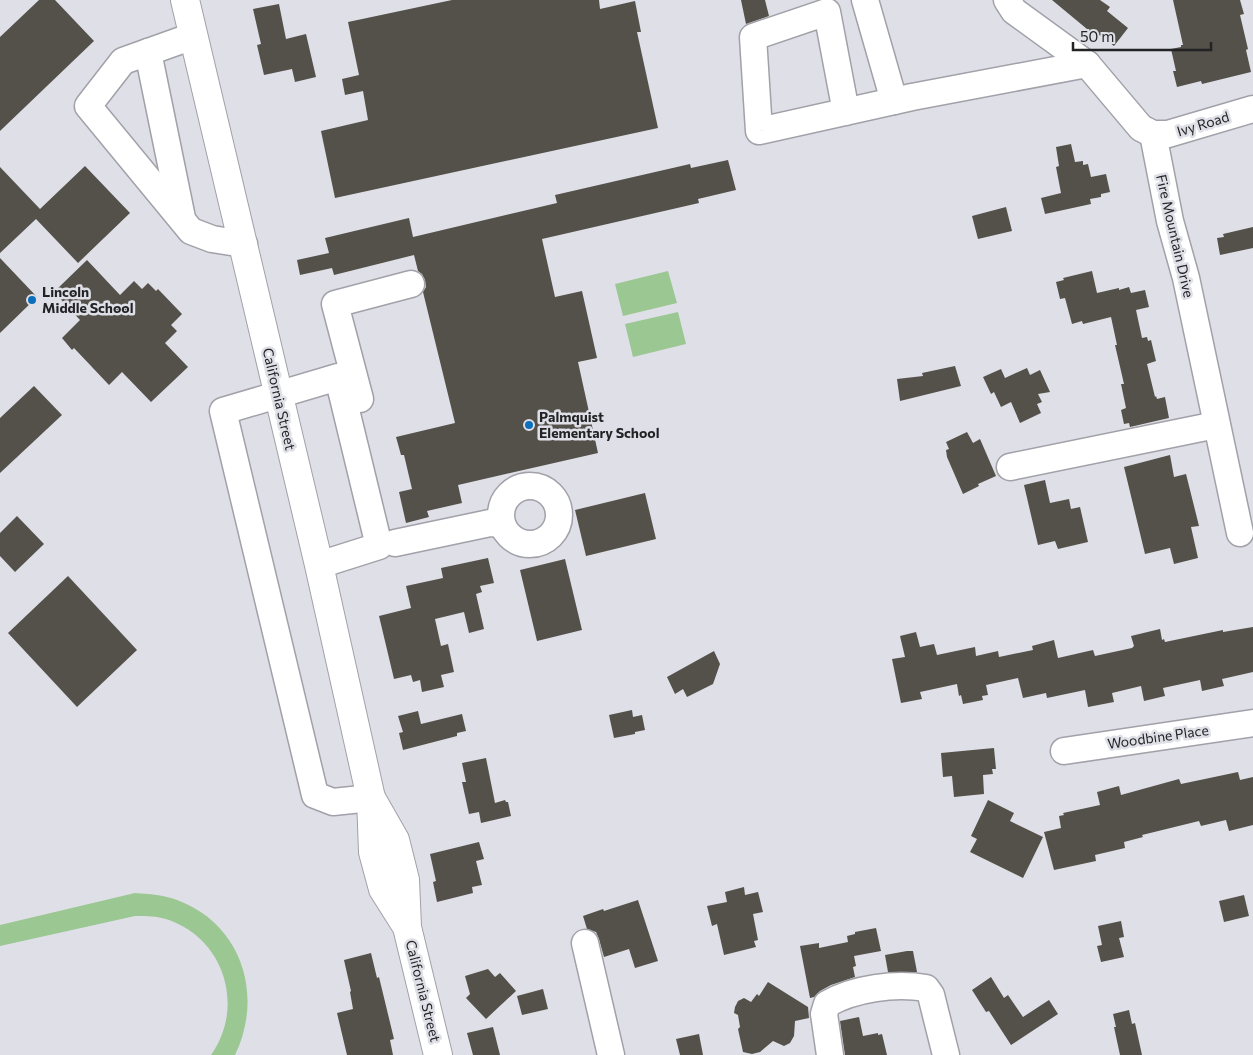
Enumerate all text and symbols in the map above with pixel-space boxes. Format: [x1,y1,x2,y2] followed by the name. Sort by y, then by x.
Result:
[1073,20,1210,52] scale bar
[1080,27,1114,45] text: 50 m
[1175,108,1231,140] street label: Ivy Road
[1153,173,1198,299] street label: Fire Mountain Drive
[42,283,133,316] place label: Lincoln Middle School
[26,294,38,306] marker: Lincoln Middle School
[259,346,300,452] street label: California Street
[539,408,659,441] place label: Palmquist Elementary School
[523,419,535,431] marker: Palmquist Elementary School
[1106,721,1210,752] street label: Woodbine Place
[403,938,444,1044] street label: California Street

